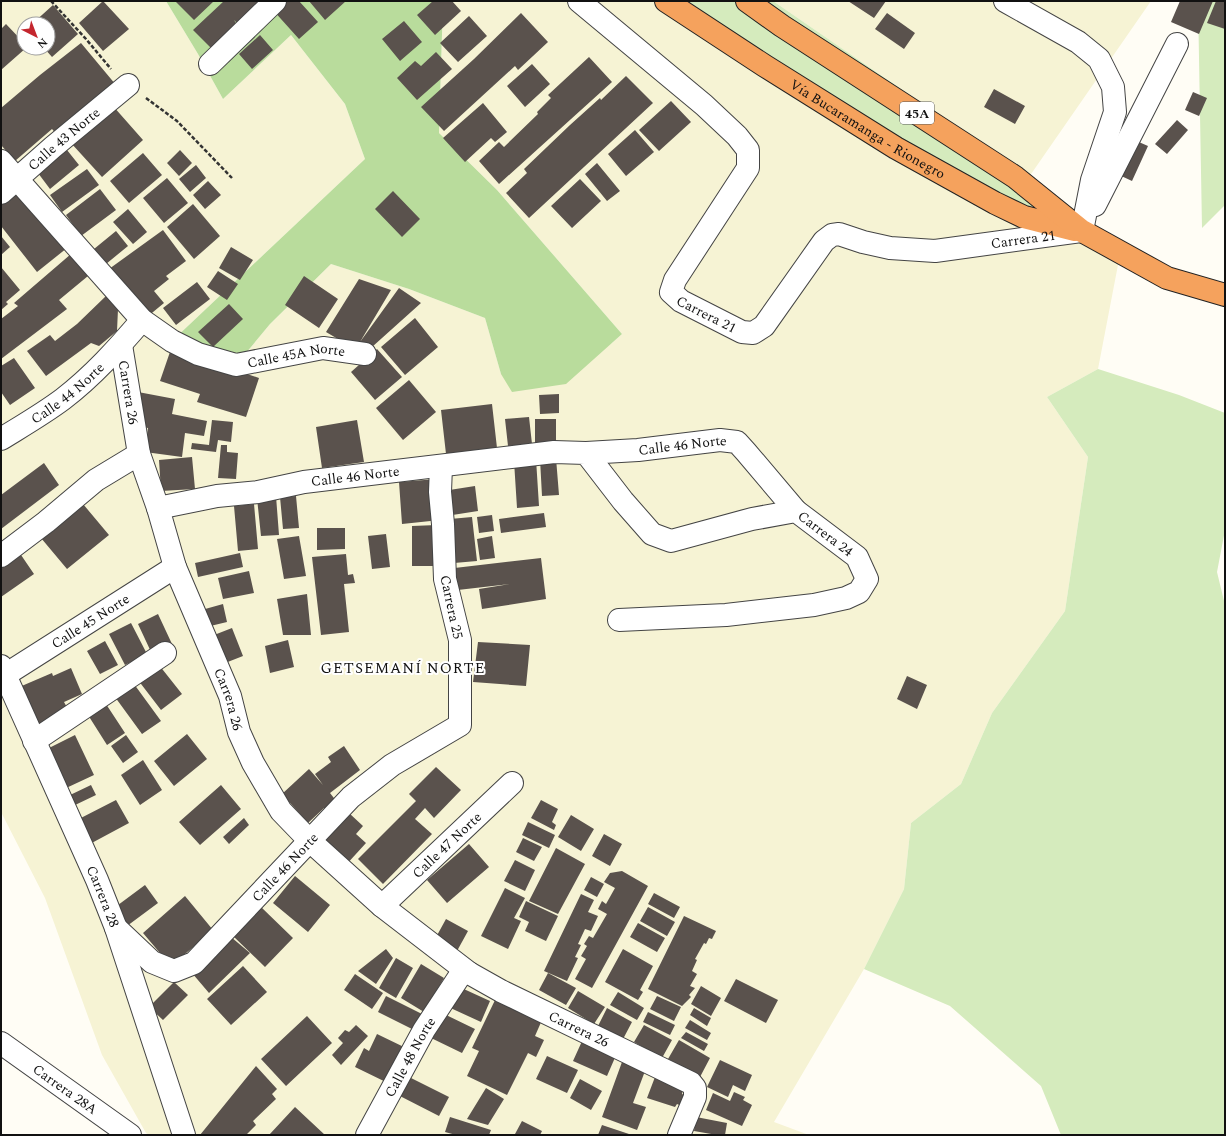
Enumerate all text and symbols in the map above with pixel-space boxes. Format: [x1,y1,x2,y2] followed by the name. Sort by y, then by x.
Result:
[16,16,56,56] north arrow
[33,34,51,52] text: N
[786,74,949,185] street label: Vía Bucaramanga - Rionegro
[23,102,105,176] street label: Calle 43 Norte
[900,102,934,124] road number: 45A
[989,225,1057,254] street label: Carrera 21
[672,290,740,338] street label: Carrera 21
[245,338,347,374] street label: Calle 45A Norte
[27,357,110,429] street label: Calle 44 Norte
[113,359,144,426] street label: Carrera 26
[637,430,728,461] street label: Calle 46 Norte
[310,461,401,492] street label: Calle 46 Norte
[793,506,858,562] street label: Carrera 24
[434,573,469,641] street label: Carrera 25
[47,588,134,654] street label: Calle 45 Norte
[321,657,485,680] district label: GETSEMANÍ NORTE
[208,665,248,733] street label: Carrera 26
[407,807,487,883] street label: Calle 47 Norte
[247,828,324,907] street label: Calle 46 Norte
[81,862,125,930] street label: Carrera 28
[545,1006,613,1053] street label: Carrera 26
[379,1013,441,1101] street label: Calle 48 Norte
[28,1059,102,1120] street label: Carrera 28A

